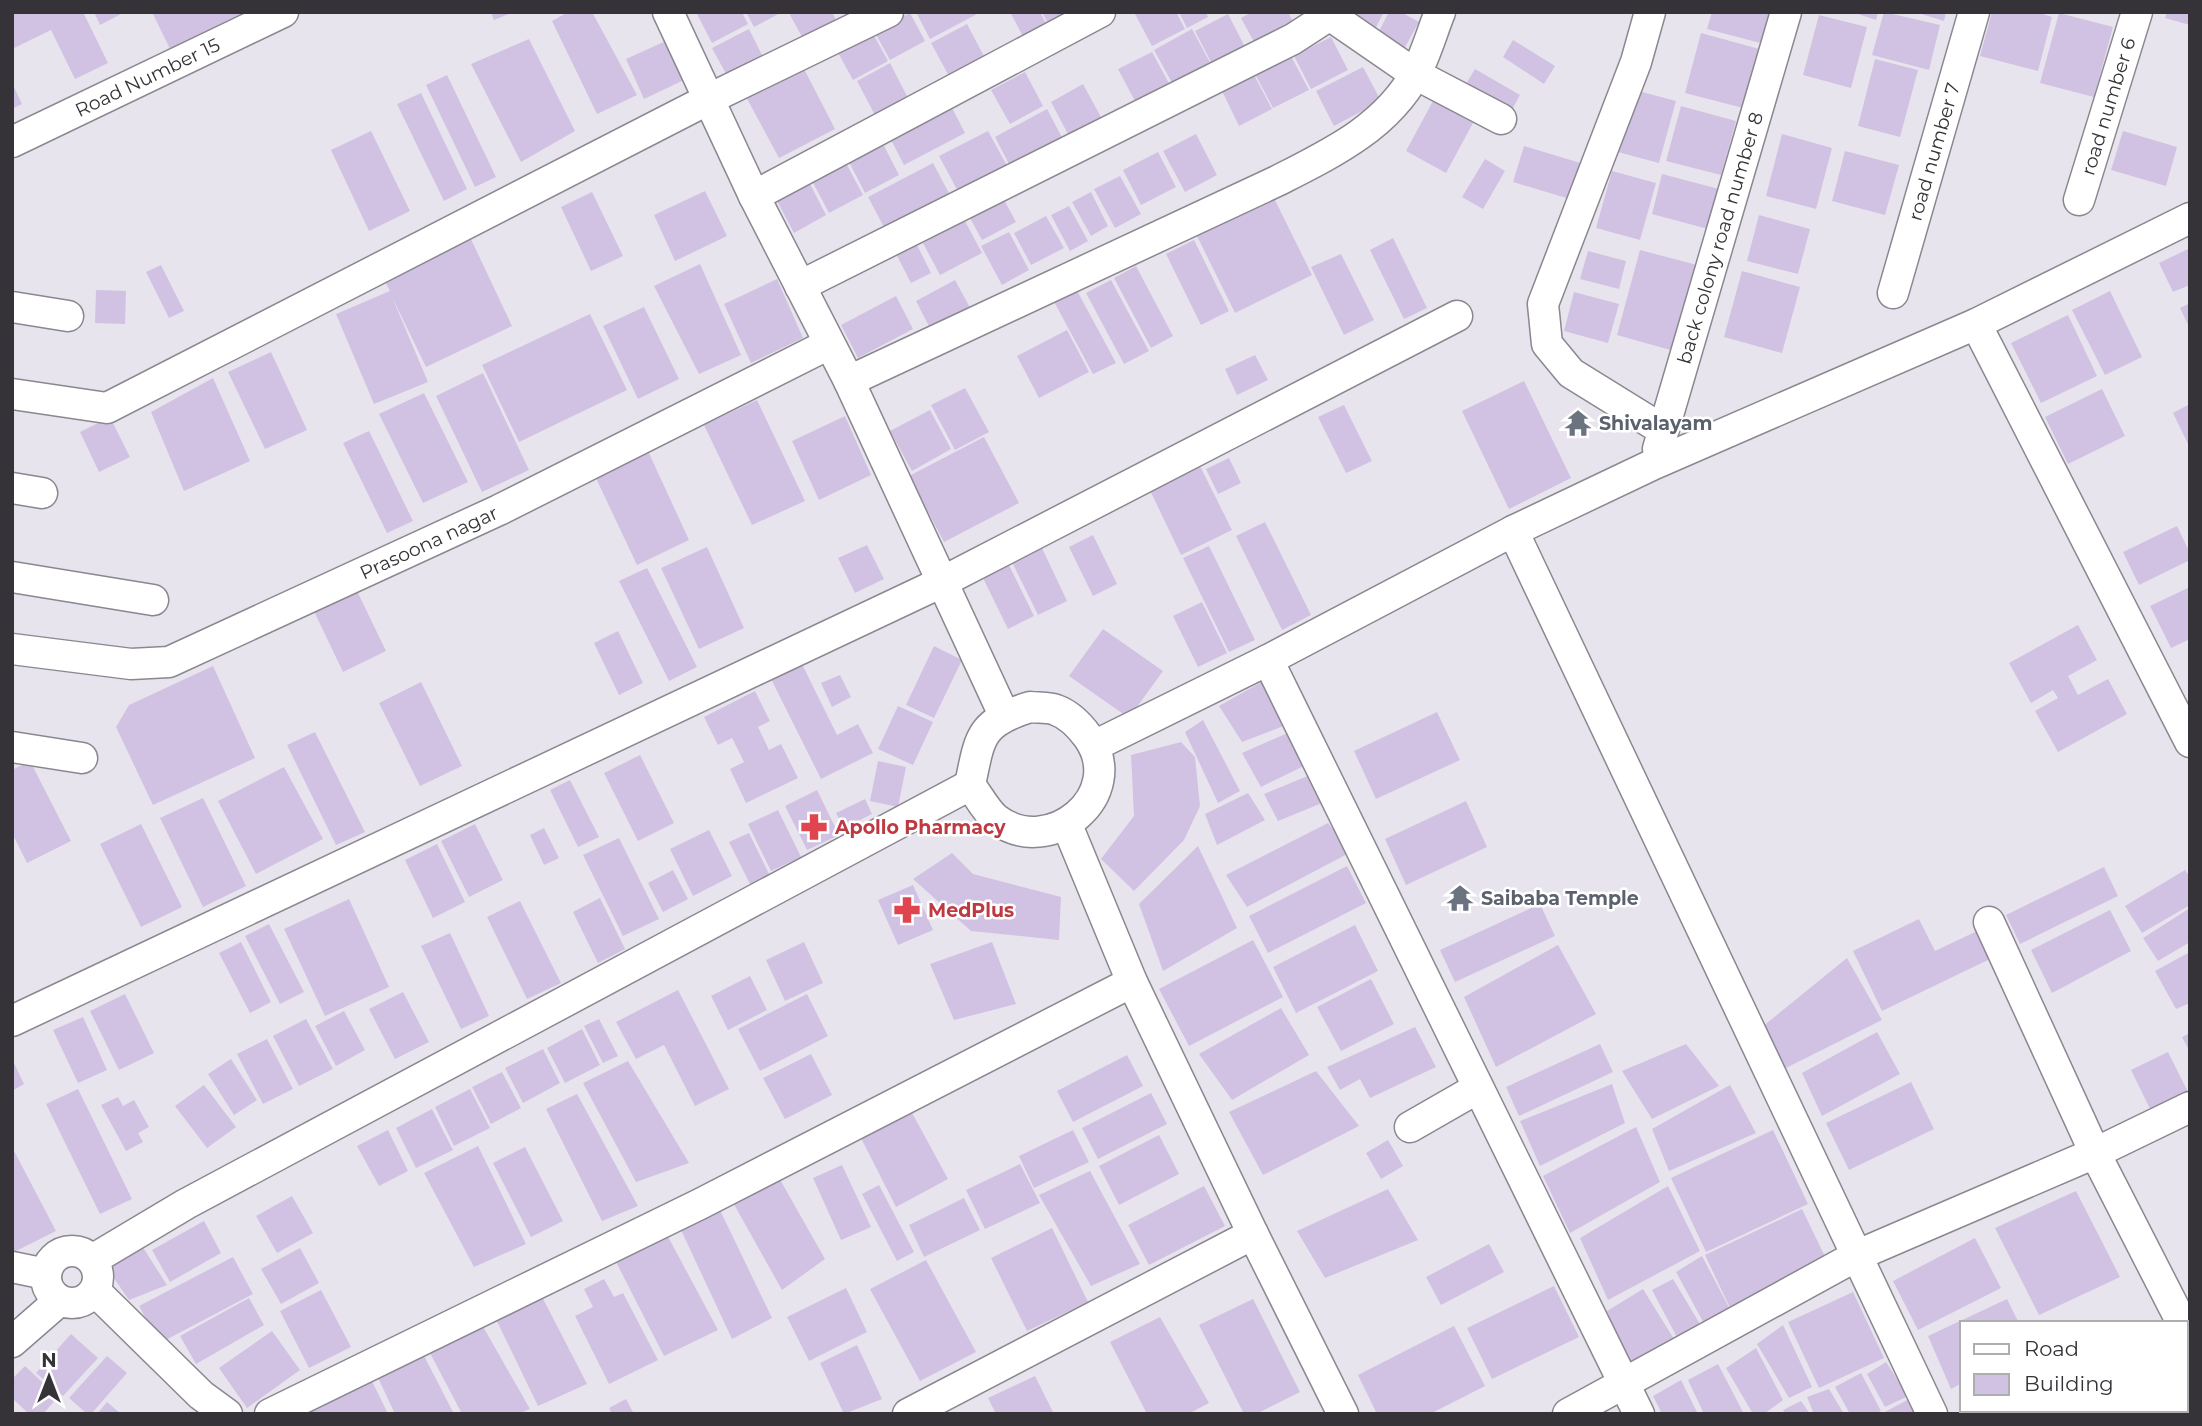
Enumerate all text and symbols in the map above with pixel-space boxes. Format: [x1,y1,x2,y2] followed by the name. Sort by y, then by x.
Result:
[71,33,224,122] street label: Road Number 15
[2076,35,2140,178] street label: road number 6
[1903,80,1964,223] street label: road number 7
[1672,109,1768,367] street label: back colony road number 8
[1563,408,1593,438] temple icon: Shivalayam
[1599,412,1713,435] place label: Shivalayam
[356,501,501,584] street label: Prasoona nagar
[799,812,829,842] pharmacy icon: Apollo Pharmacy
[834,816,1006,839] place label: Apollo Pharmacy
[1445,883,1475,913] temple icon: Saibaba Temple
[1481,887,1639,910] place label: Saibaba Temple
[892,895,922,925] pharmacy icon: MedPlus
[928,899,1014,922] place label: MedPlus
[1960,1321,2188,1412] legend
[2024,1336,2079,1361] text: Road
[14,1342,84,1412] north arrow
[41,1349,57,1372] text: N
[2024,1371,2114,1396] text: Building

